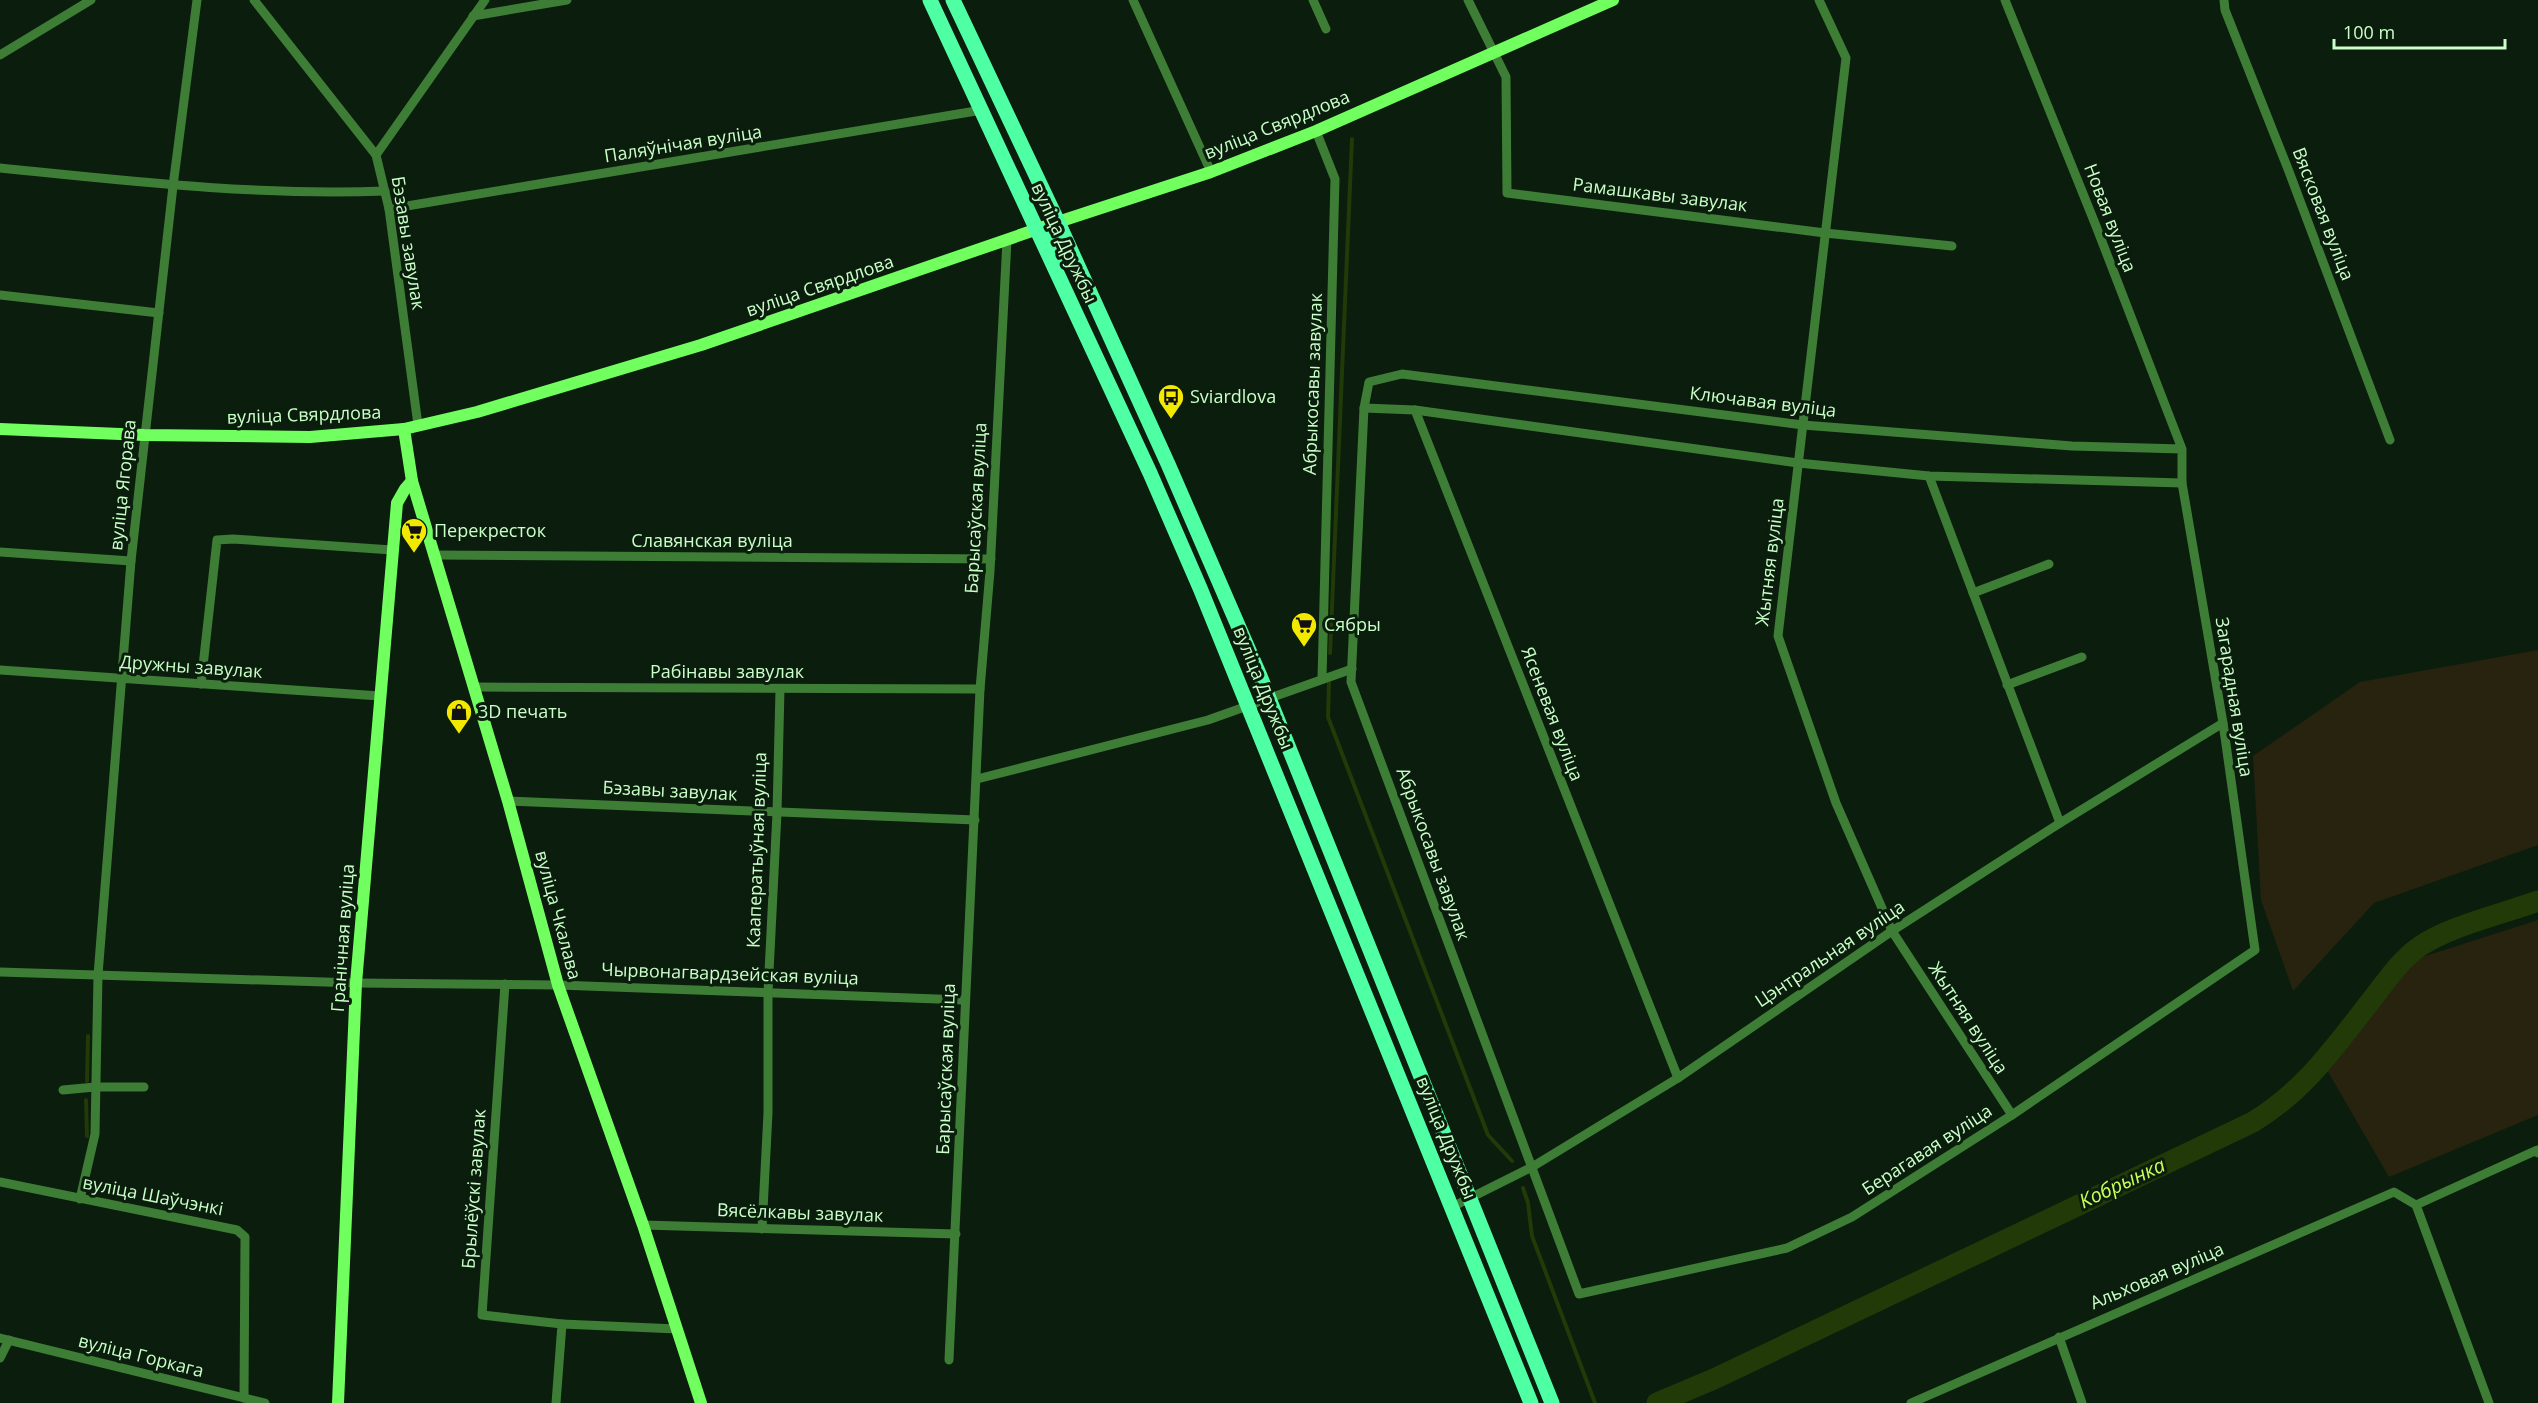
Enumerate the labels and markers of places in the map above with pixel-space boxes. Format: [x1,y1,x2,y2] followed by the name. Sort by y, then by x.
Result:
[1156,382,1186,420] bus stop icon: Sviardlova
[1190,384,1276,408] place label: Sviardlova
[399,516,429,554] supermarket icon: Перекресток
[434,518,547,542] place label: Перекресток
[1289,610,1319,648] supermarket icon: Сябры
[1324,612,1381,636] place label: Сябры
[444,697,474,735] shop icon: 3D печать
[478,699,567,723] place label: 3D печать

